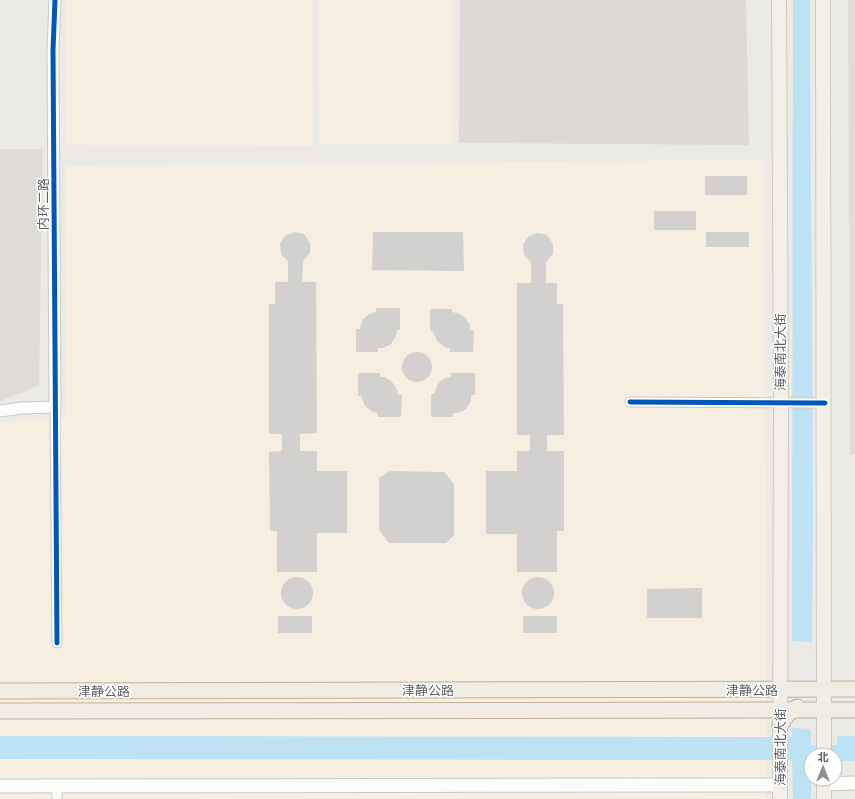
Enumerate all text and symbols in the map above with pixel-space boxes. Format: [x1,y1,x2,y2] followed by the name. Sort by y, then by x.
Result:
[34,178,53,230] street label: 内环二路
[771,313,790,391] street label: 海泰南北大街
[402,681,454,700] street label: 津静公路
[726,681,778,700] street label: 津静公路
[78,682,130,701] street label: 津静公路
[771,708,790,786] street label: 海泰南北大街
[803,747,843,787] north arrow
[818,749,829,765] text: 北

